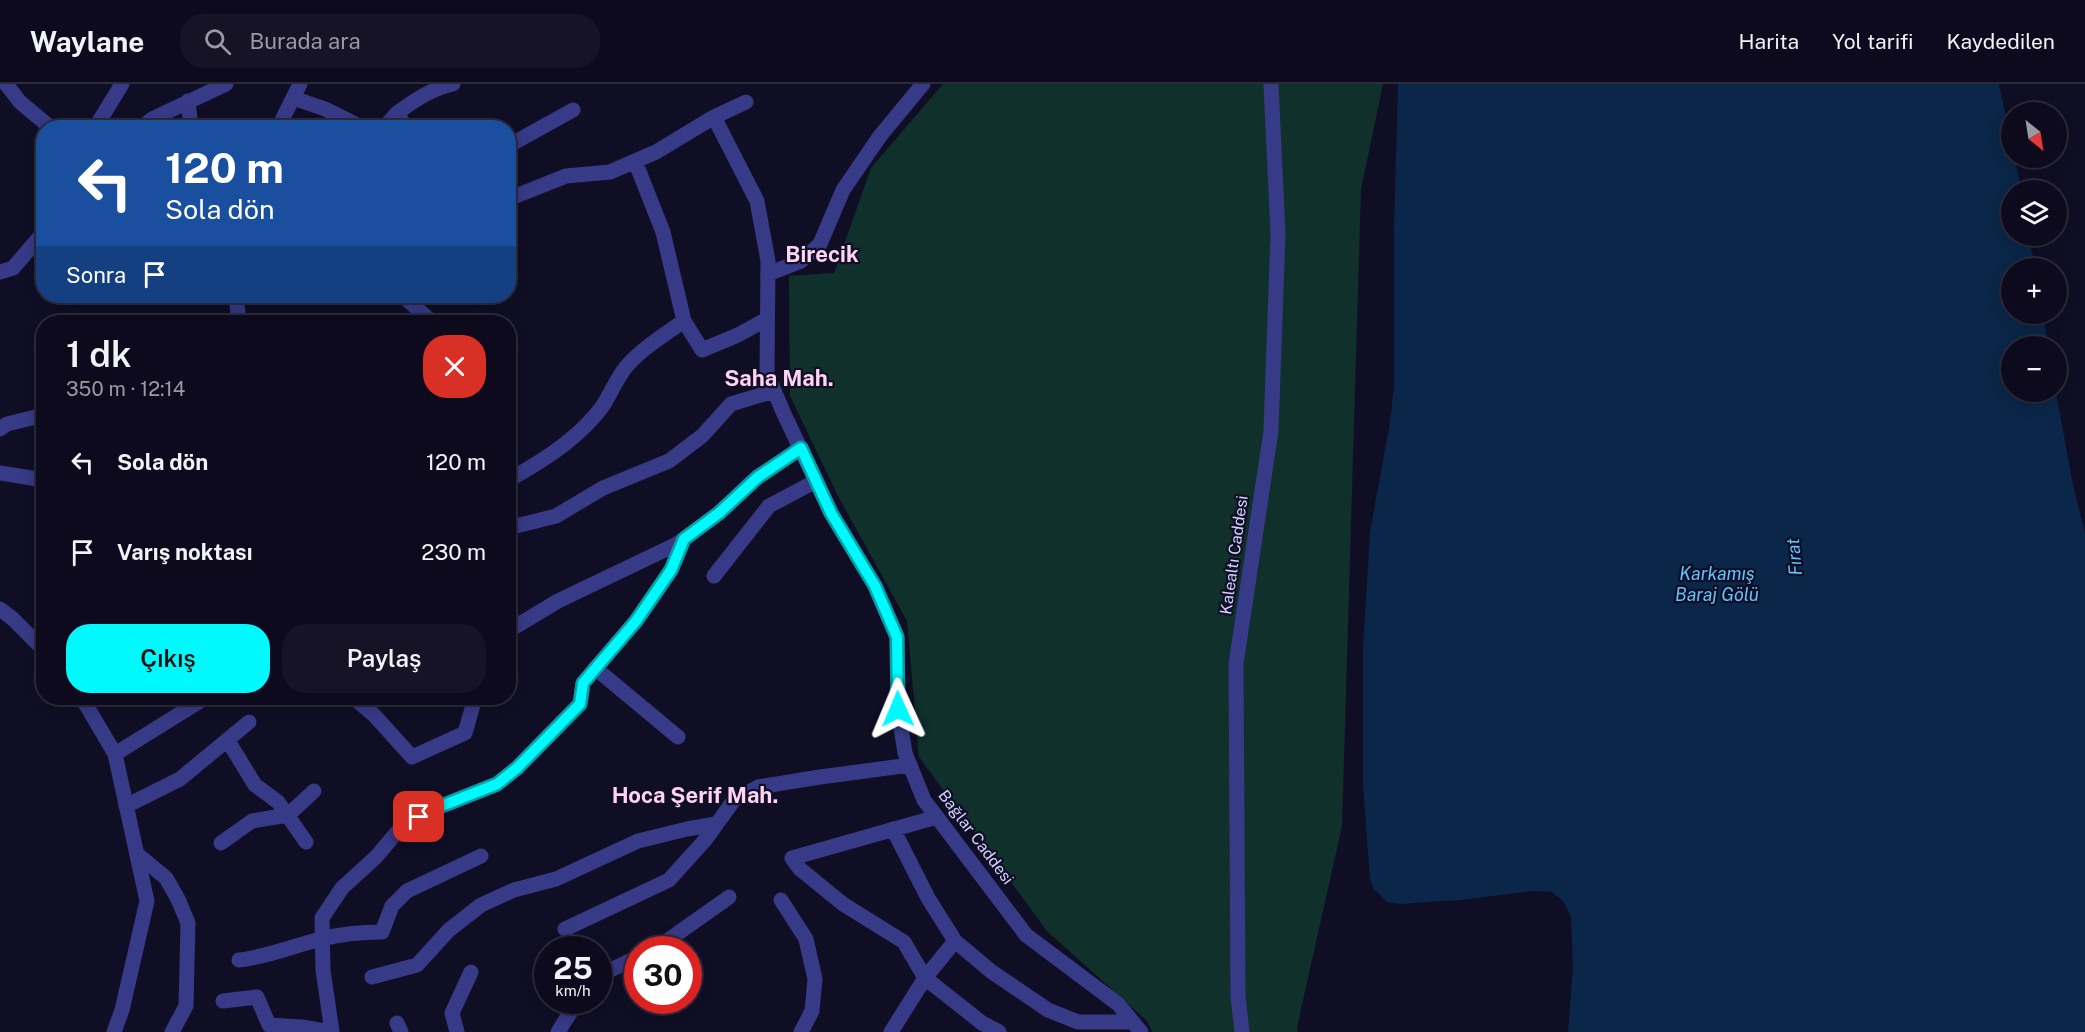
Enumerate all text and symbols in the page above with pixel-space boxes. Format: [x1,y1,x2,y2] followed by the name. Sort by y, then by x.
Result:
[180,14,600,68] search box
[30,25,144,58] text: Waylane
[201,25,234,58] icon: search
[249,28,361,54] text: Burada ara
[1739,29,1799,54] text: Harita
[1832,29,1913,54] text: Yol tarifi
[1946,29,2055,54] text: Kaydedilen
[2001,102,2067,168] north arrow
[2001,102,2067,402] map controls
[165,143,284,192] text: 120 m
[66,144,144,222] icon: left
[2001,180,2067,246] button: layers
[165,193,275,225] text: Sola dön
[785,241,859,267] district label: Birecik
[138,258,171,291] icon: arrive
[2001,258,2067,324] button: +
[66,262,126,288] text: Sonra
[66,333,132,375] text: 1 dk
[423,335,486,398] button: close
[2001,336,2067,402] button: −
[724,365,834,391] district label: Saha Mah.
[66,377,185,401] text: 350 m · 12:14
[66,446,99,479] icon: left
[117,449,208,475] text: Sola dön
[426,449,486,475] text: 120 m
[1216,494,1252,616] street label: Kalealtı Caddesi
[66,536,99,569] icon: arrive
[1782,537,1806,577] water label: Fırat
[117,539,252,565] text: Varış noktası
[421,539,486,565] text: 230 m
[1675,563,1759,605] water label: Karkamış Baraj Gölü
[66,624,270,693] button: Çıkış
[282,624,486,693] button: Paylaş
[866,677,930,741] position arrow
[612,782,778,808] district label: Hoca Şerif Mah.
[934,786,1018,888] street label: Bağlar Caddesi
[393,791,444,842] pin
[402,800,435,833] icon: arrive
[624,936,702,1014] speed limit sign: 30
[553,950,593,986] text: 25
[555,982,591,999] text: km/h

